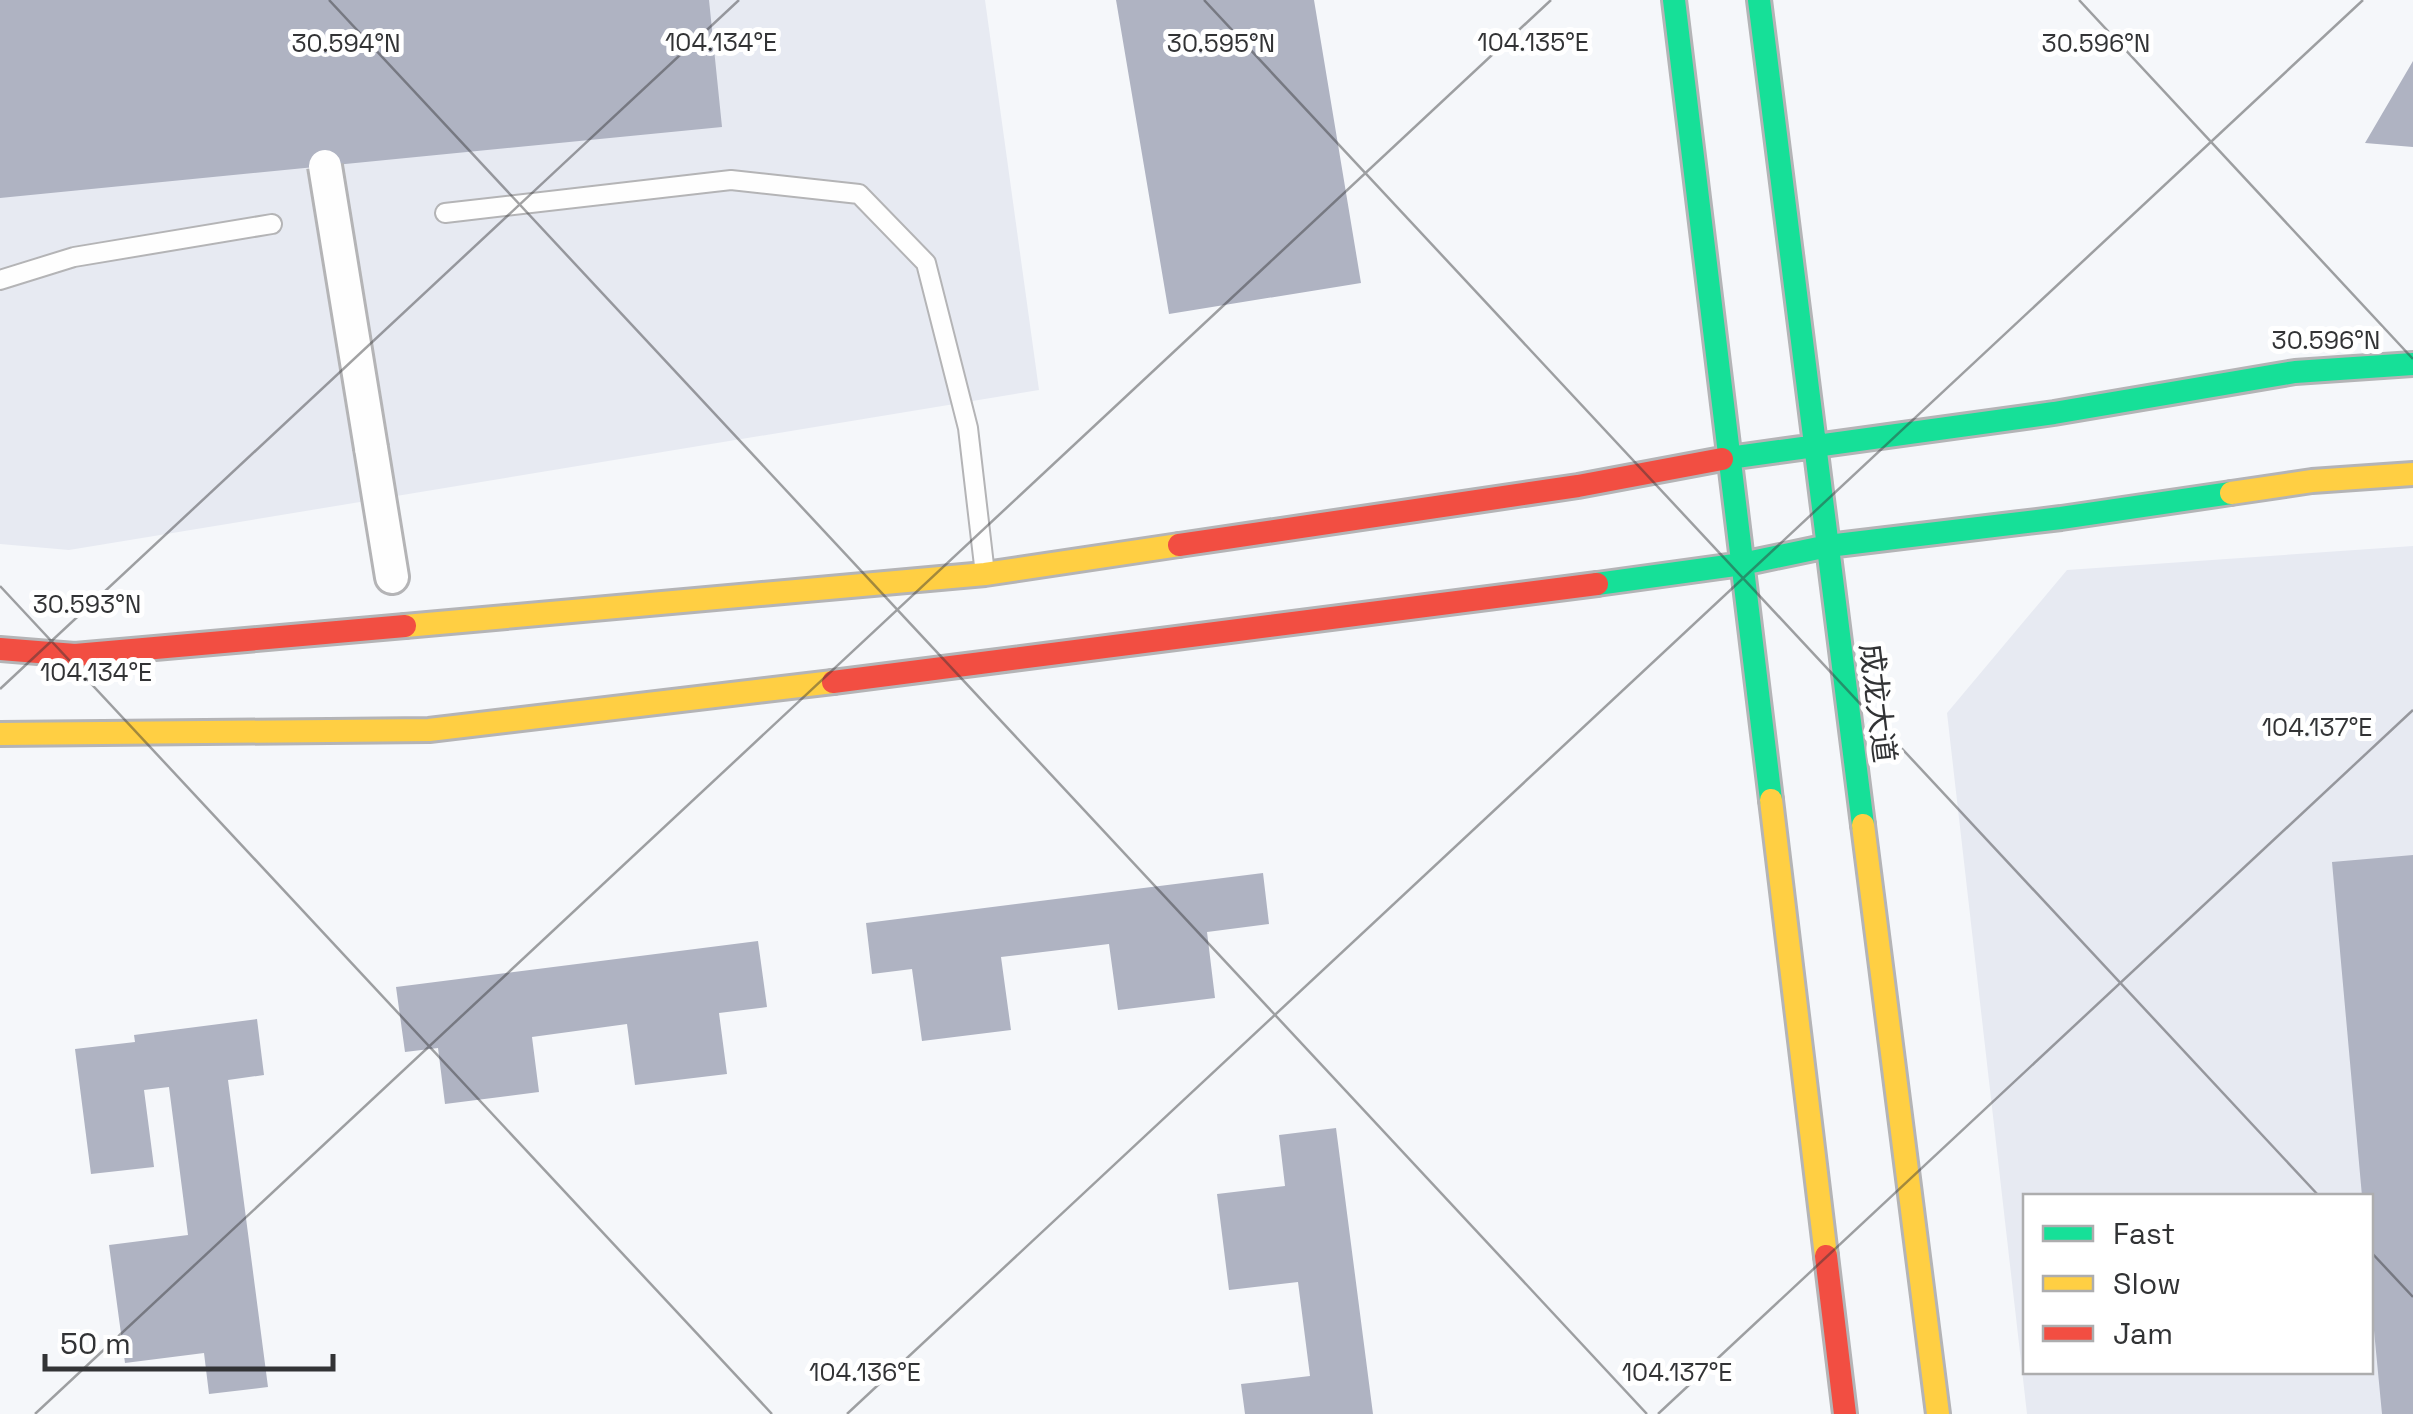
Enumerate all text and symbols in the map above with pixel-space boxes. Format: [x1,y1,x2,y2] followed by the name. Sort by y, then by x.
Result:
[665,26,777,58] text: 104.134°E
[1477,26,1589,58] text: 104.135°E
[291,27,401,59] text: 30.594°N
[1167,27,1275,59] text: 30.595°N
[2042,27,2150,59] text: 30.596°N
[2272,324,2380,356] text: 30.596°N
[33,588,141,620] text: 30.593°N
[1851,641,1905,765] street label: 成龙大道
[40,656,152,688] text: 104.134°E
[2262,711,2372,743] text: 104.137°E
[2023,1194,2373,1374] legend
[2113,1214,2175,1253] text: Fast
[2113,1264,2181,1303] text: Slow
[45,1309,332,1371] scale bar
[2113,1314,2173,1353] text: Jam
[60,1324,131,1363] text: 50 m
[809,1356,921,1388] text: 104.136°E
[1622,1356,1732,1388] text: 104.137°E

